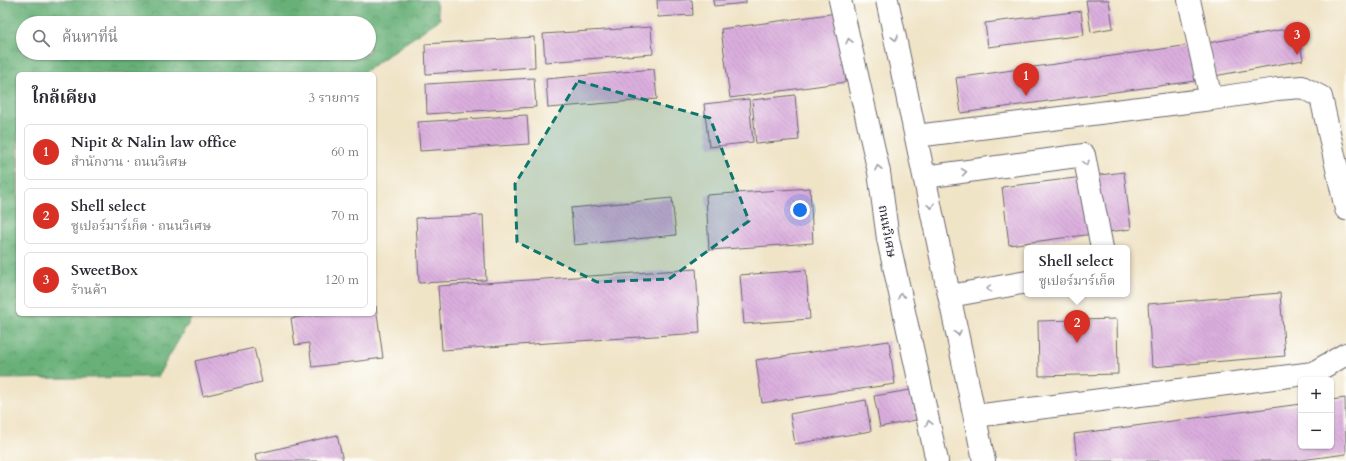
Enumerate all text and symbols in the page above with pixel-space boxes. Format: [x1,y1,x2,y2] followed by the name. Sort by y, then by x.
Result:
[16,16,376,60] search box
[1284,22,1310,55] pin: 3
[30,27,52,49] icon: search
[62,27,118,47] text: ค้นหาที่นี่
[890,35,898,41] one-way arrow
[846,38,854,44] one-way arrow
[1013,63,1039,96] pin: 1
[32,86,97,109] text: ใกล้เคียง
[308,89,360,107] text: 3 รายการ
[71,132,237,152] text: Nipit & Nalin law office
[43,143,49,161] text: 1
[331,143,359,161] text: 60 m
[71,153,187,171] text: สำนักงาน · ถนนวิเศษ
[1081,160,1089,166] one-way arrow
[874,165,882,171] one-way arrow
[960,168,967,177] one-way arrow
[71,196,146,216] text: Shell select
[790,200,810,220] your location
[874,203,900,259] street label: ถนนวิเศษ
[927,203,935,209] one-way arrow
[43,207,49,225] text: 2
[331,207,359,225] text: 70 m
[71,217,211,235] text: ซูเปอร์มาร์เก็ต · ถนนวิเศษ
[1024,245,1130,297] popup
[1039,251,1114,271] text: Shell select
[71,260,138,280] text: SweetBox
[43,271,49,289] text: 3
[325,271,359,289] text: 120 m
[1039,272,1115,290] text: ซูเปอร์มาร์เก็ต
[71,281,107,299] text: ร้านค้า
[985,284,992,293] one-way arrow
[898,293,906,299] one-way arrow
[1064,310,1090,343] pin: 2
[953,330,961,337] one-way arrow
[1298,377,1334,449] map controls
[1298,377,1334,413] button: +
[1298,413,1334,449] button: −
[925,420,933,426] one-way arrow

